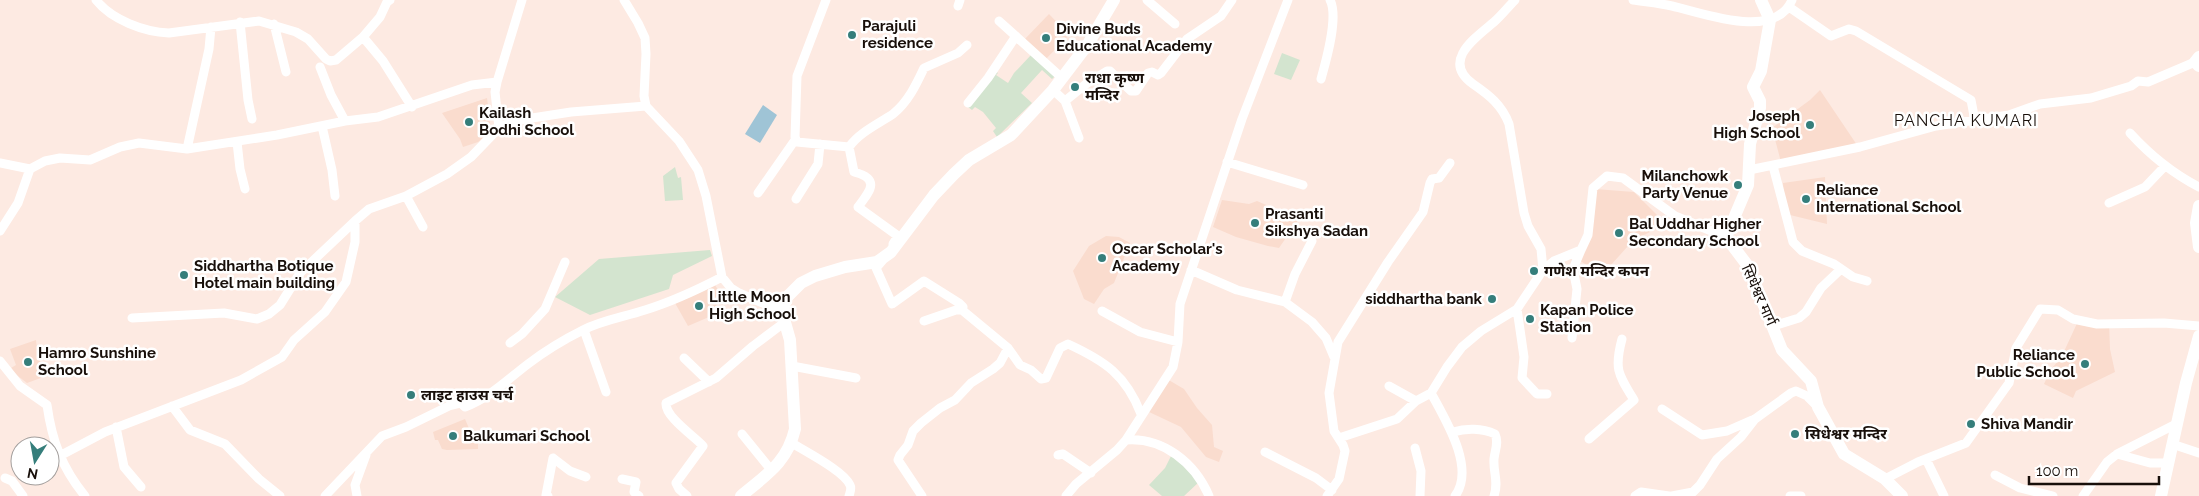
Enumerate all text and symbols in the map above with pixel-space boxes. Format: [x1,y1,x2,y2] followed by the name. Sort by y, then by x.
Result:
[862,17,933,52] place label: Parajuli residence
[1056,20,1213,55] place label: Divine Buds Educational Academy
[846,29,858,41] marker: Parajuli residence
[1040,32,1052,44] marker: Divine Buds Educational Academy
[1085,69,1145,104] place label: राधा कृष्ण मन्दिर
[1069,81,1081,93] marker: राधा कृष्ण मन्दिर
[479,104,574,139] place label: Kailash Bodhi School
[1713,107,1800,142] place label: Joseph High School
[1894,111,2038,130] district label: PANCHA KUMARI
[463,116,475,128] marker: Kailash Bodhi School
[1804,119,1816,131] marker: Joseph High School
[1641,167,1729,202] place label: Milanchowk Party Venue
[1732,179,1744,191] marker: Milanchowk Party Venue
[1816,181,1962,216] place label: Reliance International School
[1800,193,1812,205] marker: Reliance International School
[1265,205,1368,240] place label: Prasanti Sikshya Sadan
[1629,215,1762,250] place label: Bal Uddhar Higher Secondary School
[1249,217,1261,229] marker: Prasanti Sikshya Sadan
[1613,227,1625,239] marker: Bal Uddhar Higher Secondary School
[1112,240,1223,275] place label: Oscar Scholar's Academy
[1096,252,1108,264] marker: Oscar Scholar's Academy
[194,257,335,292] place label: Siddhartha Botique Hotel main building
[1544,262,1650,280] place label: गणेश मन्दिर कपन
[1738,262,1781,329] street label: सिधेश्वर मार्ग
[1528,265,1540,277] marker: गणेश मन्दिर कपन
[178,269,190,281] marker: Siddhartha Botique Hotel main building
[709,288,796,323] place label: Little Moon High School
[1365,290,1483,308] place label: siddhartha bank
[1486,293,1498,305] marker: siddhartha bank
[693,300,705,312] marker: Little Moon High School
[1540,301,1634,336] place label: Kapan Police Station
[1524,313,1536,325] marker: Kapan Police Station
[38,344,156,379] place label: Hamro Sunshine School
[1977,346,2075,381] place label: Reliance Public School
[22,356,34,368] marker: Hamro Sunshine School
[2079,358,2091,370] marker: Reliance Public School
[421,386,514,404] place label: लाइट हाउस चर्च
[405,389,417,401] marker: लाइट हाउस चर्च
[1981,415,2073,433] place label: Shiva Mandir
[1965,418,1977,430] marker: Shiva Mandir
[1805,425,1887,443] place label: सिधेश्वर मन्दिर
[463,427,590,445] place label: Balkumari School
[1789,428,1801,440] marker: सिधेश्वर मन्दिर
[447,430,459,442] marker: Balkumari School
[10,436,60,486] north arrow
[2029,454,2159,486] scale bar
[2036,462,2078,480] text: 100 m
[26,465,39,483] text: N

